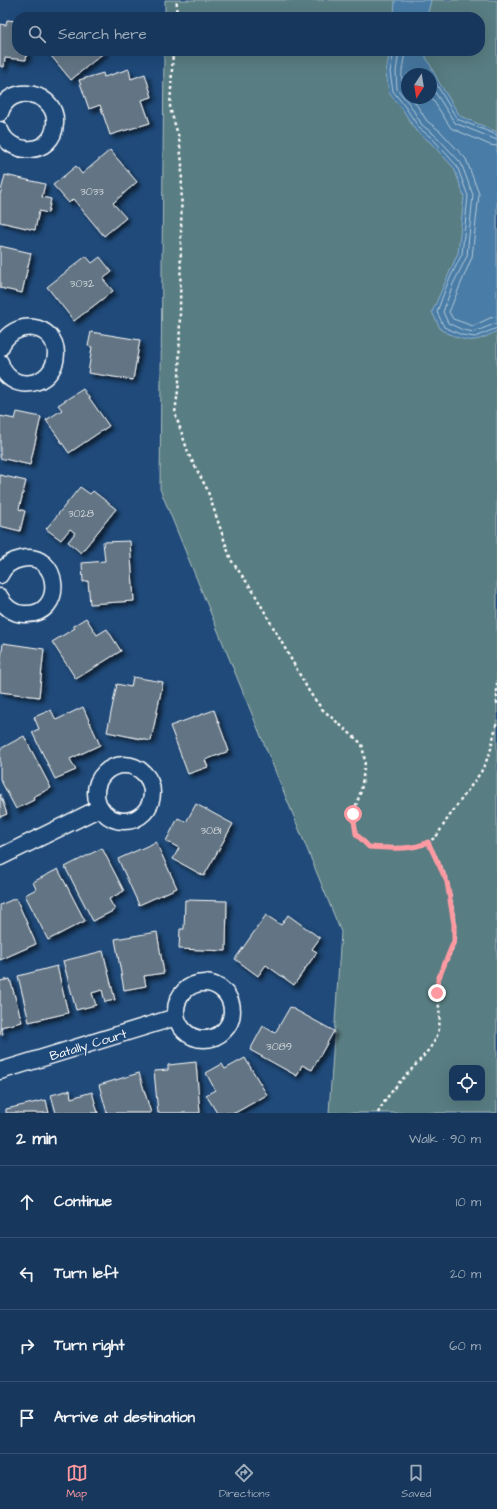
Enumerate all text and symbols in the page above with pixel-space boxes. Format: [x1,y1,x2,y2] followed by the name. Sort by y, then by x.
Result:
[12,12,485,56] search box
[26,23,48,45] icon: search
[58,24,147,45] text: Search here
[401,68,437,104] north arrow
[80,184,104,199] house number: 3033
[70,276,95,291] house number: 3032
[68,506,94,521] house number: 3028
[344,805,362,823] route start
[200,823,222,838] house number: 3081
[428,984,446,1002] route end
[48,1024,130,1066] street label: Batally Court
[266,1039,292,1054] house number: 3089
[449,1065,485,1101] map controls
[449,1065,485,1101] button: locate
[16,1127,57,1151] text: 2 min
[409,1130,481,1148] text: Walk · 90 m
[16,1191,38,1213] icon: ahead
[54,1191,112,1212] text: Continue
[456,1193,481,1211] text: 10 m
[16,1263,38,1285] icon: left
[54,1263,118,1284] text: Turn left
[450,1265,481,1283] text: 20 m
[16,1335,38,1357] icon: right
[54,1335,125,1356] text: Turn right
[449,1337,481,1355] text: 60 m
[16,1407,38,1429] icon: arrive
[54,1407,195,1428] text: Arrive at destination
[66,1462,88,1501] tab: Map
[219,1462,270,1501] tab: Directions
[401,1462,431,1501] tab: Saved

